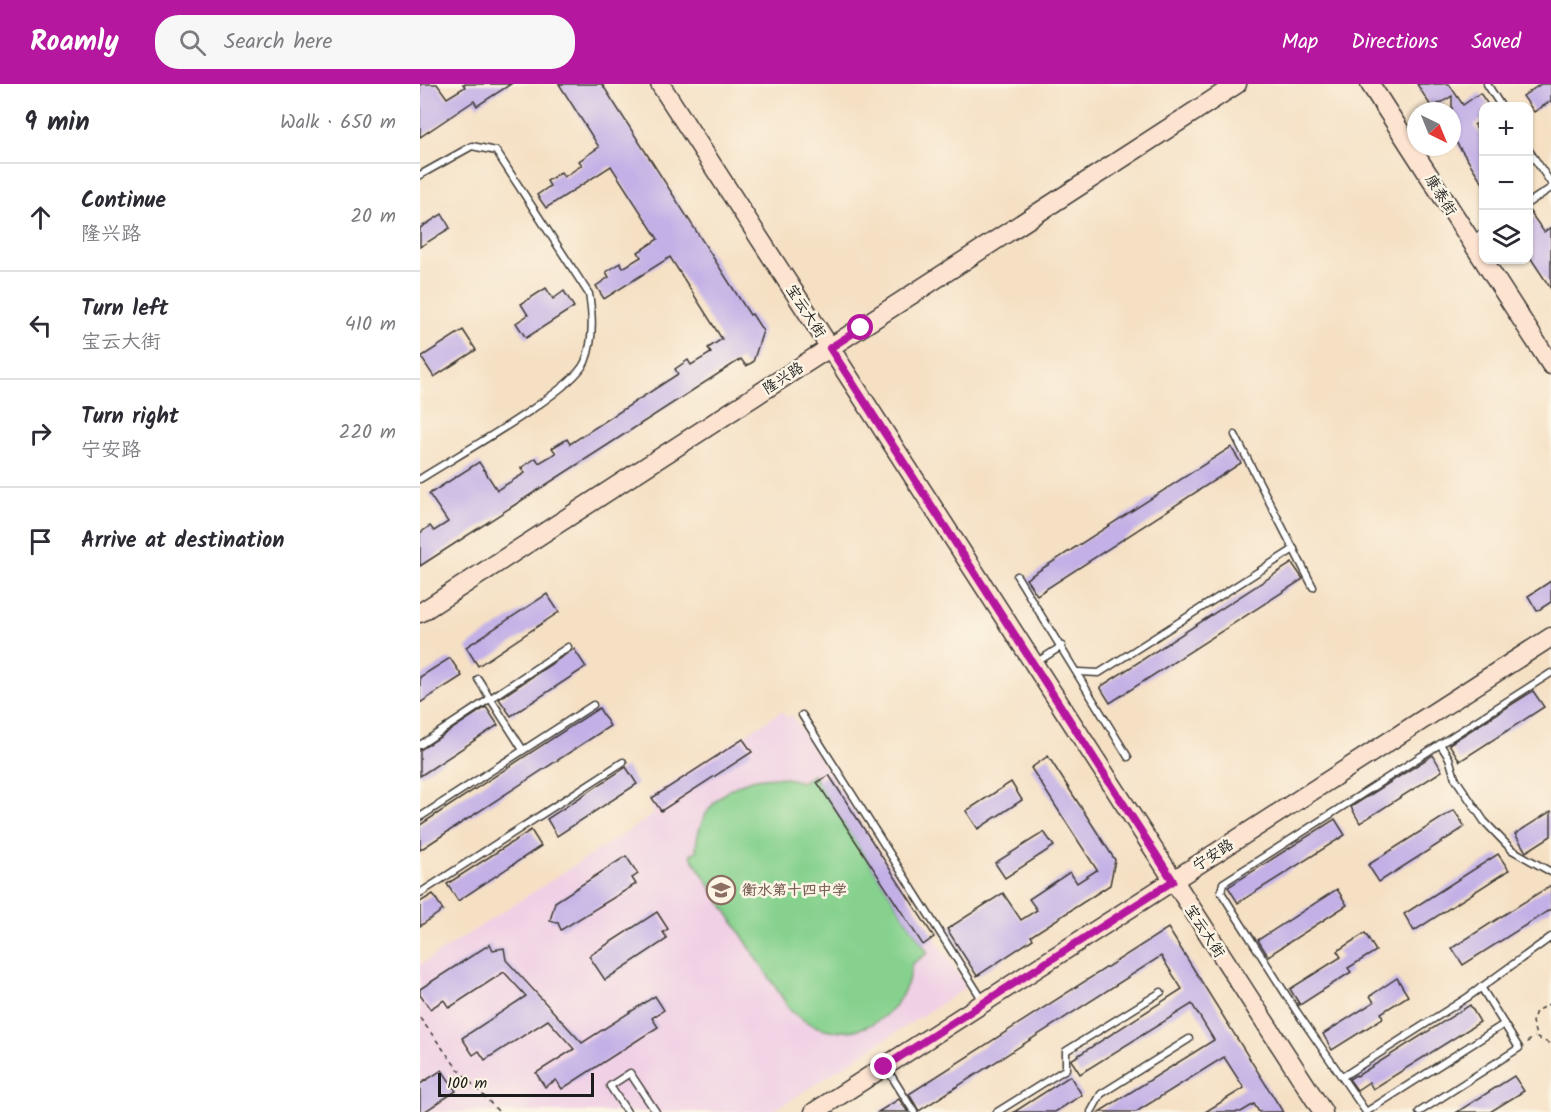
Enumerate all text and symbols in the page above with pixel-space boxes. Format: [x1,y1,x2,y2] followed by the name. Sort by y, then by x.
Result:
[155,15,575,69] search box
[30,20,119,65] text: Roamly
[224,25,332,60] text: Search here
[176,26,209,59] icon: search
[1282,26,1318,59] text: Map
[1351,26,1438,59] text: Directions
[1471,26,1521,59] text: Saved
[24,102,90,144] text: 9 min
[1407,102,1461,156] north arrow
[1479,102,1533,264] map controls
[1479,102,1533,156] button: +
[280,107,396,139] text: Walk · 650 m
[1479,156,1533,210] button: −
[1418,170,1462,221] street label: 康泰街
[81,184,166,219] text: Continue
[24,201,57,234] icon: ahead
[350,201,396,233] text: 20 m
[1479,210,1533,264] button: layers
[81,219,141,251] text: 隆兴路
[779,280,832,343] street label: 宝云大街
[81,292,168,327] text: Turn left
[24,309,57,342] icon: left
[345,309,396,341] text: 410 m
[847,314,873,340] route start
[81,327,161,359] text: 宝云大街
[758,357,809,401] street label: 隆兴路
[81,400,179,435] text: Turn right
[24,417,57,450] icon: right
[339,417,396,449] text: 220 m
[81,435,141,467] text: 宁安路
[81,524,284,559] text: Arrive at destination
[24,525,57,558] icon: arrive
[1188,834,1239,878] street label: 宁安路
[705,874,737,906] school or university icon: 衡水第十四中学
[741,879,847,903] place label: 衡水第十四中学
[1178,900,1231,963] street label: 宝云大街
[870,1053,896,1079] route end
[438,1070,594,1098] scale bar
[447,1071,487,1096] text: 100 m

